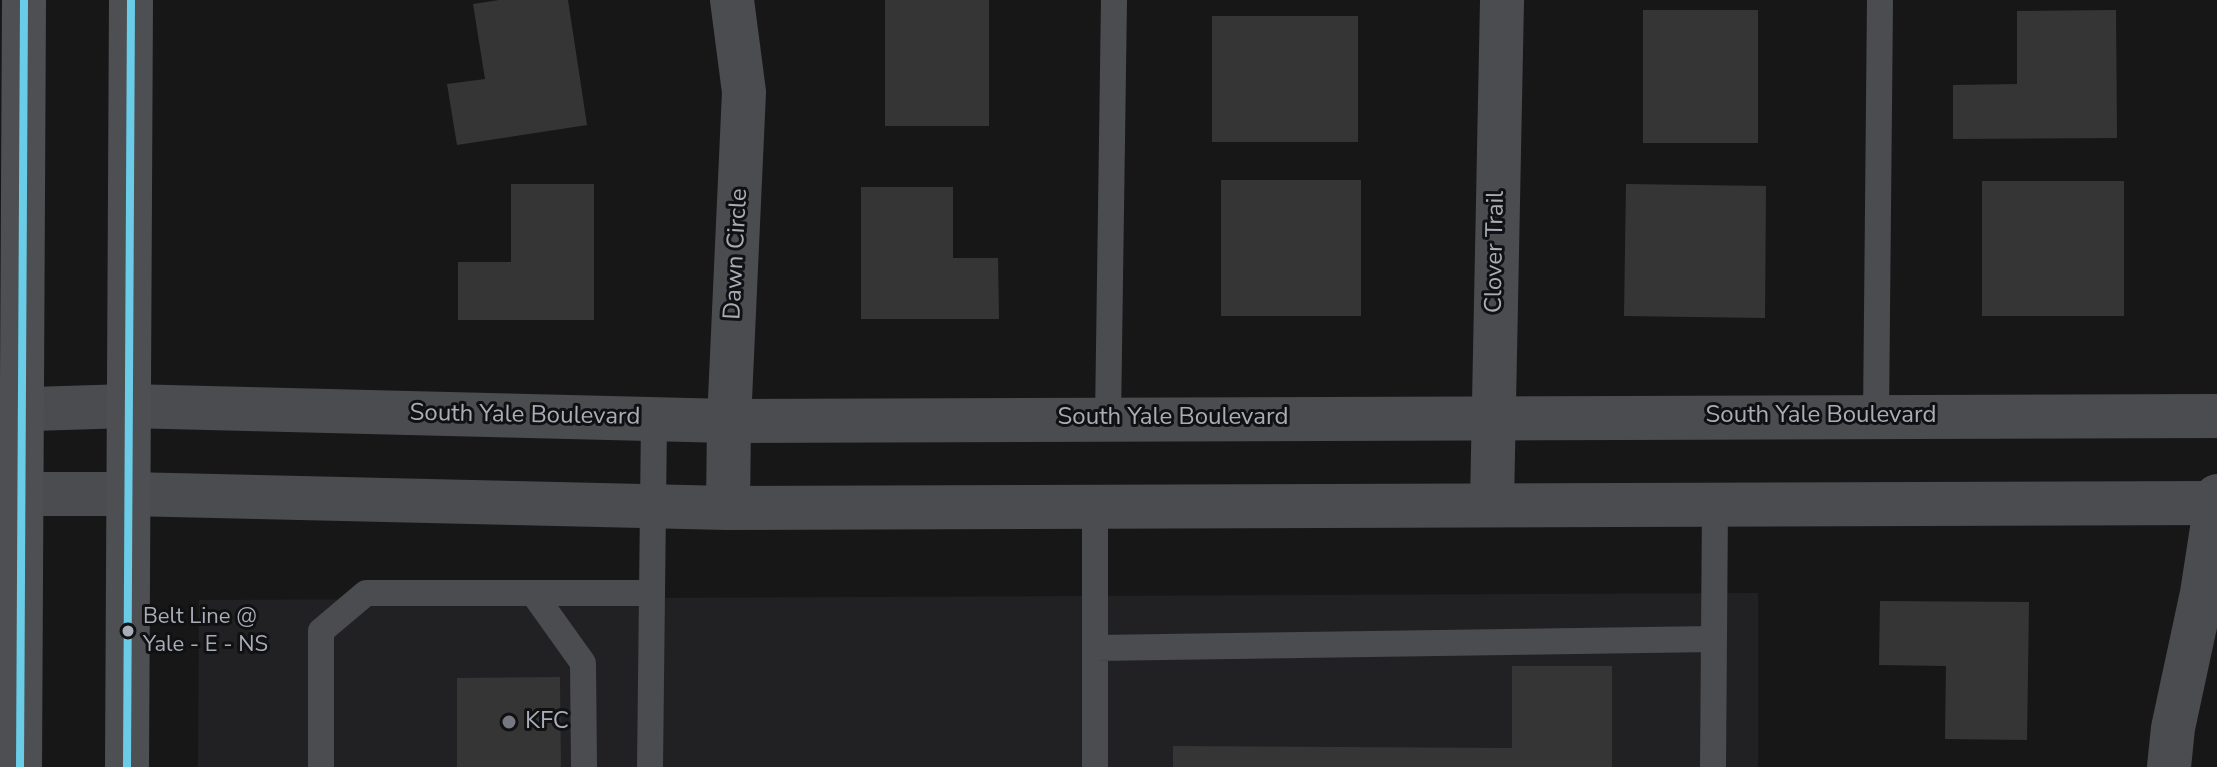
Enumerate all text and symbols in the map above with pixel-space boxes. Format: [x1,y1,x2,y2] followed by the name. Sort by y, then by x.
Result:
[719,188,755,320] street label: Dawn Circle
[1481,191,1511,313] street label: Clover Trail
[409,400,641,432] street label: South Yale Boulevard
[1706,402,1936,430] street label: South Yale Boulevard
[1058,404,1288,432] street label: South Yale Boulevard
[143,605,268,656] place label: Belt Line @ Yale - E - NS
[120,623,136,639] marker: Belt Line @ Yale - E - NS
[525,708,569,736] place label: KFC
[500,713,518,731] marker: KFC

